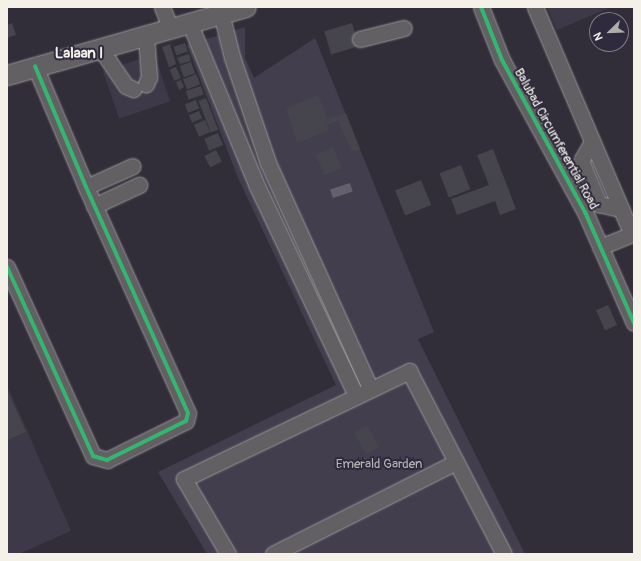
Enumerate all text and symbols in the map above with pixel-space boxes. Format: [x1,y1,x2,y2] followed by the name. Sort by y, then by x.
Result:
[589,12,629,52] north arrow
[591,31,606,42] text: N
[55,45,103,63] district label: Lalaan I
[511,66,601,212] street label: Balubad Circumferential Road
[336,456,422,472] park label: Emerald Garden

